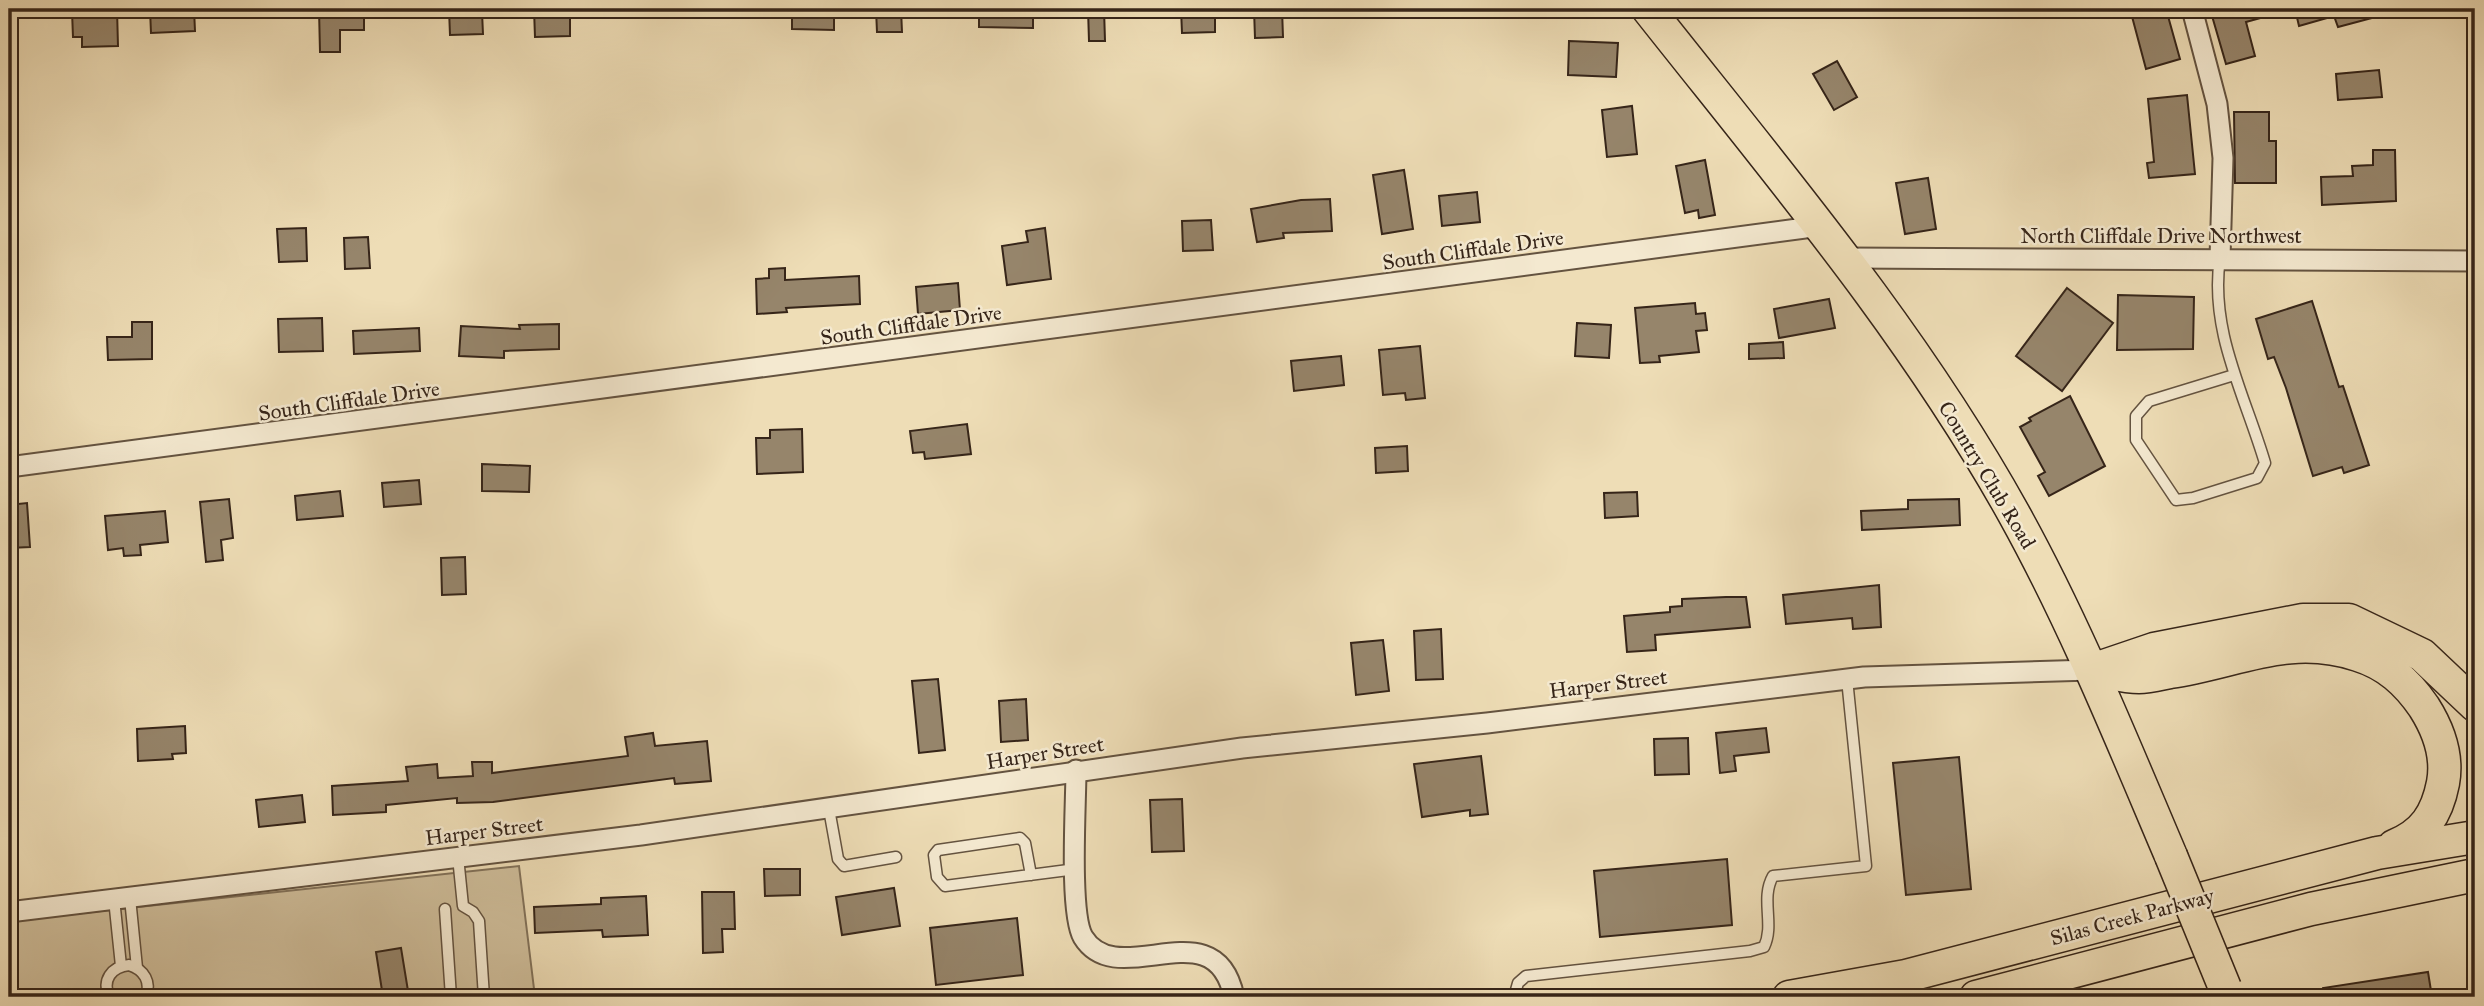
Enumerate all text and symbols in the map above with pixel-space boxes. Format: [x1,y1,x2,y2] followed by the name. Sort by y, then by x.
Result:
[2020,223,2302,249] street label: North Cliffdale Drive Northwest
[1381,224,1566,276] street label: South Cliffdale Drive
[819,299,1004,351] street label: South Cliffdale Drive
[257,375,442,427] street label: South Cliffdale Drive
[1933,396,2042,554] street label: Country Club Road
[1547,664,1669,704] street label: Harper Street
[984,731,1106,775] street label: Harper Street
[423,811,545,851] street label: Harper Street
[2047,882,2218,951] street label: Silas Creek Parkway

